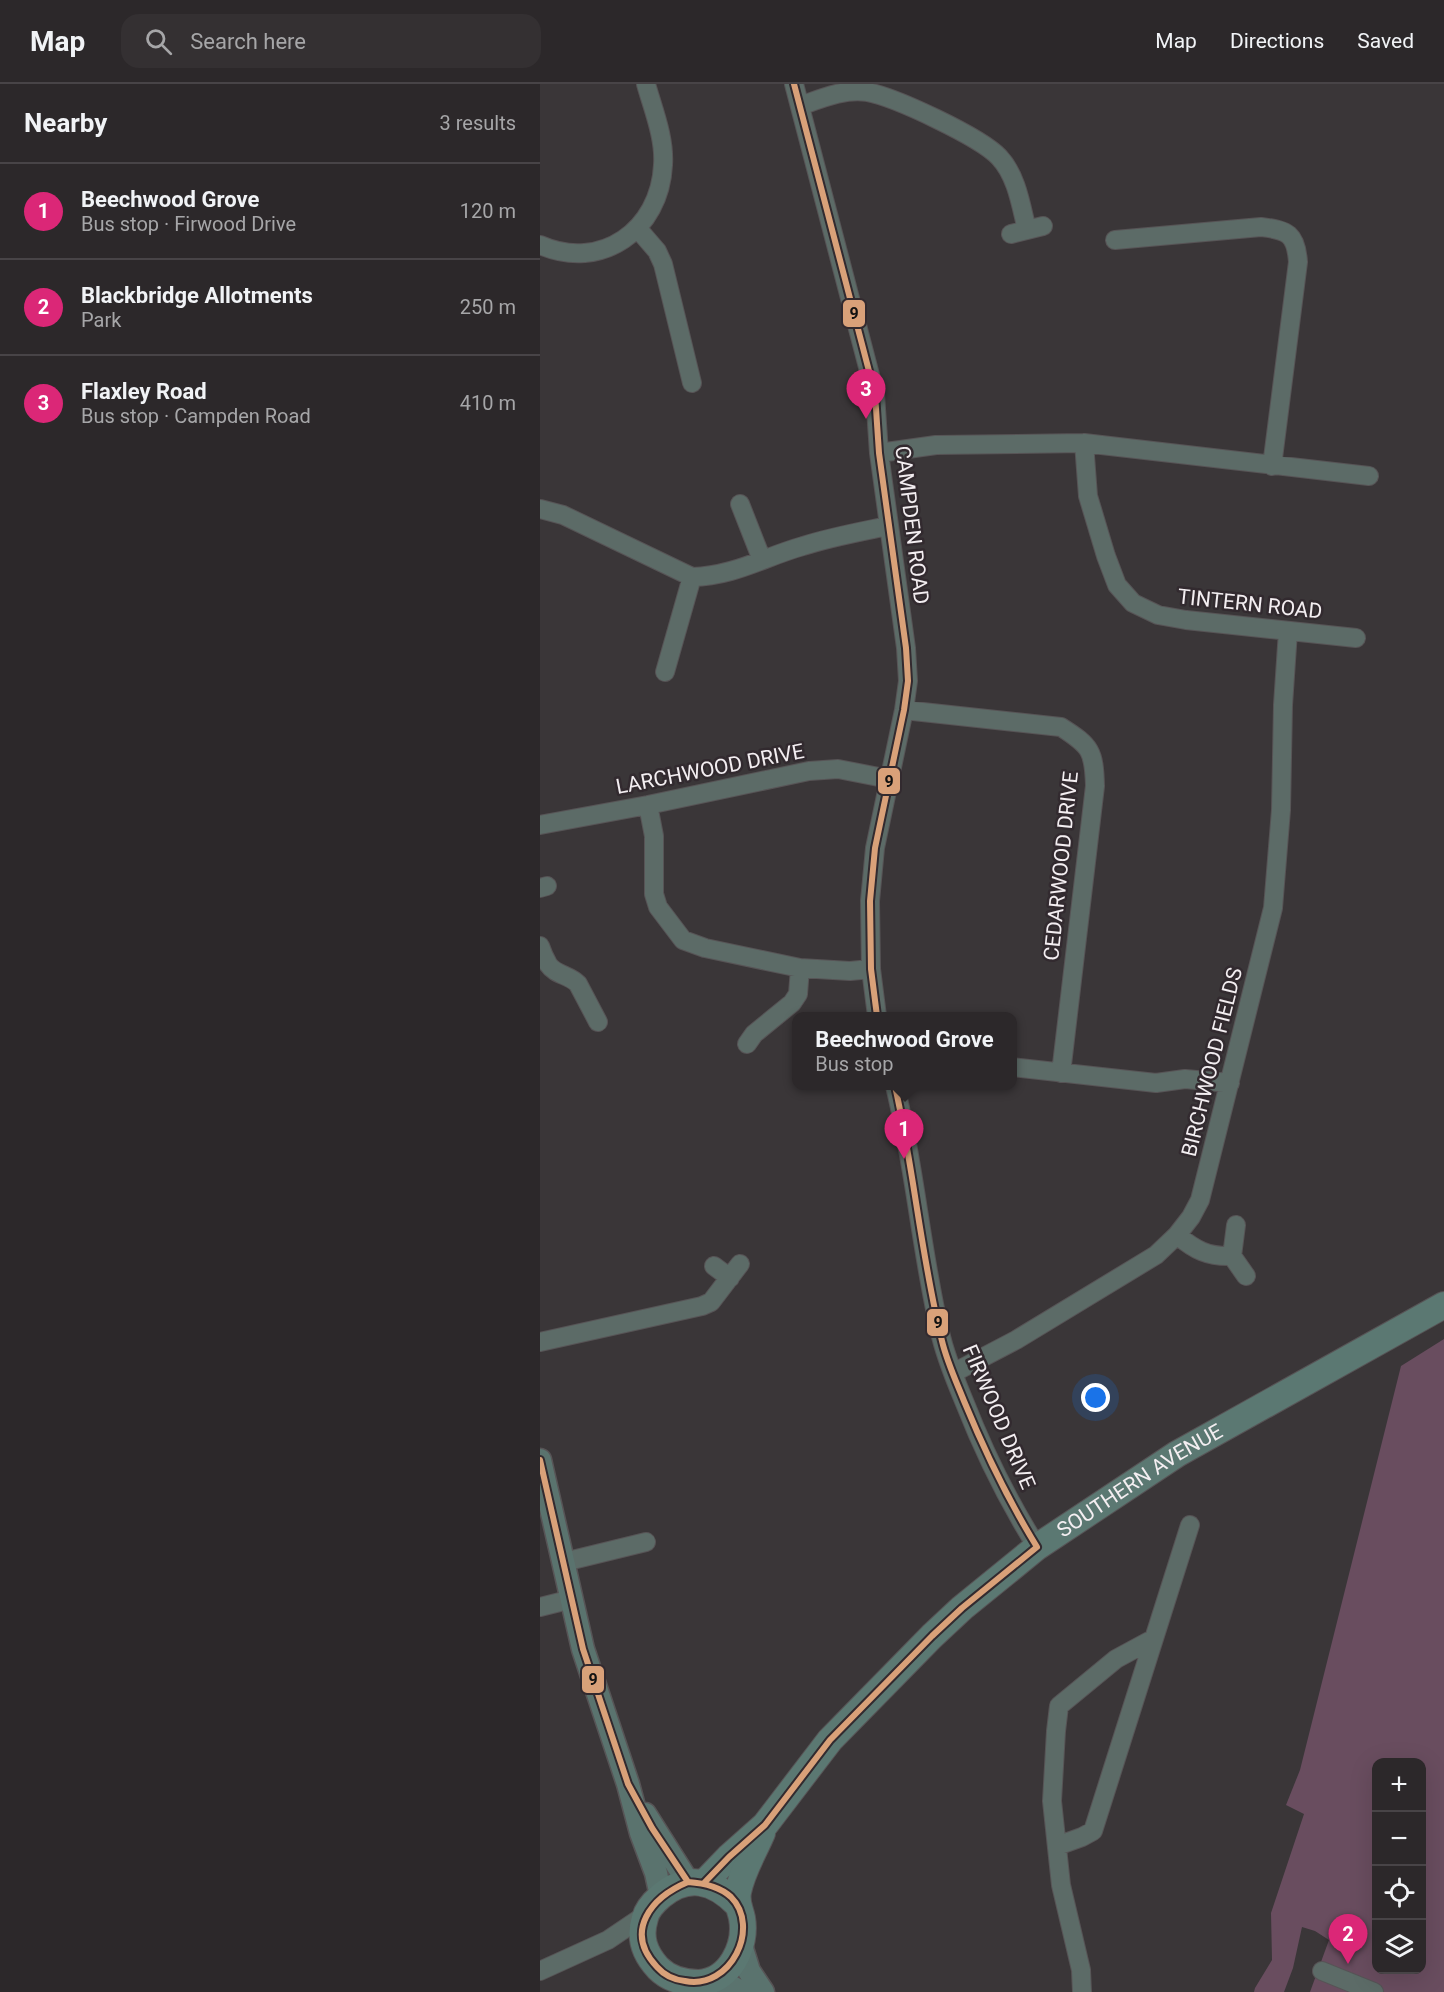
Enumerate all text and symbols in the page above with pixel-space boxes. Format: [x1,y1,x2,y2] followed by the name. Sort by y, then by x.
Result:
[121,14,541,68] search box
[30,25,85,58] text: Map
[142,25,175,58] icon: search
[190,29,306,54] text: Search here
[1155,29,1197,53] text: Map
[1230,29,1324,53] text: Directions
[1357,29,1414,53] text: Saved
[24,108,107,138] text: Nearby
[440,111,516,135] text: 3 results
[81,187,259,212] text: Beechwood Grove
[38,199,49,223] text: 1
[460,199,516,223] text: 120 m
[81,212,296,236] text: Bus stop · Firwood Drive
[81,283,313,308] text: Blackbridge Allotments
[38,295,49,319] text: 2
[460,295,516,319] text: 250 m
[842,299,866,328] line badge: 9
[849,304,859,323] text: 9
[81,308,121,332] text: Park
[846,370,886,419] pin: 3
[81,379,207,404] text: Flaxley Road
[38,391,49,415] text: 3
[460,391,516,415] text: 410 m
[81,404,311,428] text: Bus stop · Campden Road
[890,444,934,606] street label: CAMPDEN ROAD
[1177,584,1323,624] street label: TINTERN ROAD
[614,739,806,799] street label: LARCHWOOD DRIVE
[877,767,901,795] line badge: 9
[1039,770,1083,962] street label: CEDARWOOD DRIVE
[884,772,894,791] text: 9
[1177,965,1247,1159] street label: BIRCHWOOD FIELDS
[792,1012,1017,1090] popup
[815,1027,994,1052] text: Beechwood Grove
[815,1052,893,1076] text: Bus stop
[884,1110,924,1159] pin: 1
[926,1308,949,1337] line badge: 9
[933,1313,943,1332] text: 9
[958,1341,1040,1493] street label: FIRWOOD DRIVE
[1081,1383,1110,1412] your location
[1052,1419,1227,1542] street label: SOUTHERN AVENUE
[581,1665,605,1694] line badge: 9
[588,1670,598,1689] text: 9
[1372,1758,1426,1974] map controls
[1372,1758,1426,1812] button: +
[1372,1812,1426,1866] button: −
[1372,1866,1426,1920] button: locate
[1328,1914,1368,1964] pin: 2
[1372,1920,1426,1974] button: layers

